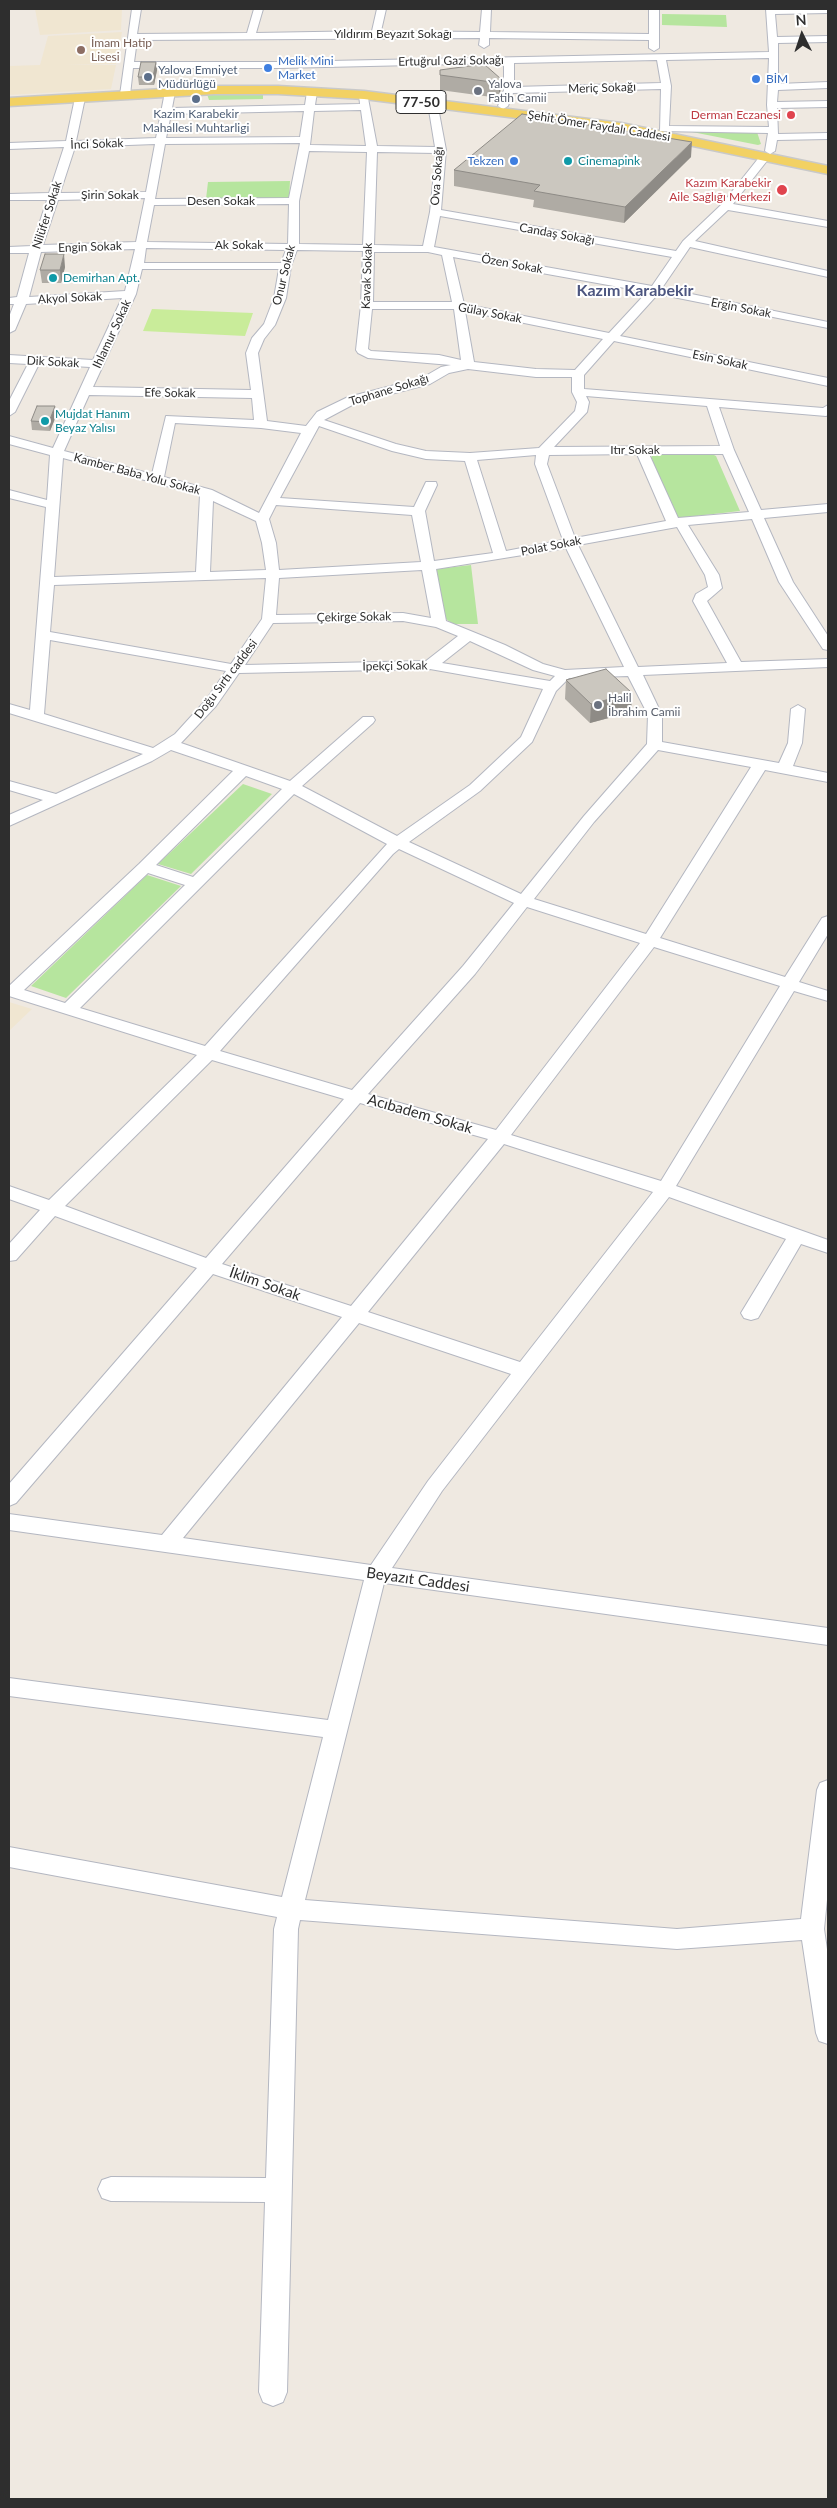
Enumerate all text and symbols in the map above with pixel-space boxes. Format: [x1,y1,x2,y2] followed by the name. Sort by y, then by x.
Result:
[777,10,827,60] north arrow
[795,11,807,28] text: N
[334,27,452,41] street label: Yıldırım Beyazıt Sokağı
[91,36,152,64] place label: İmam Hatip Lisesi
[75,44,87,56] marker: İmam Hatip Lisesi
[398,53,504,69] street label: Ertuğrul Gazi Sokağı
[278,54,334,82] place label: Melik Mini Market
[262,62,274,74] marker: Melik Mini Market
[158,63,238,91] place label: Yalova Emniyet Müdürlüğü
[142,71,154,83] marker: Yalova Emniyet Müdürlüğü
[766,72,788,86] place label: BİM
[750,73,762,85] marker: BİM
[488,77,547,105] place label: Yalova Fatih Camii
[568,80,636,96] street label: Meriç Sokağı
[472,85,484,97] marker: Yalova Fatih Camii
[396,90,446,114] road number: 77-50
[190,93,202,105] marker: Kazim Karabekir Mahallesi Muhtarligi
[143,107,249,135] place label: Kazim Karabekir Mahallesi Muhtarligi
[527,108,671,144] street label: Şehit Ömer Faydalı Caddesi
[691,108,781,122] place label: Derman Eczanesi
[785,109,797,121] marker: Derman Eczanesi
[70,136,124,152] street label: İnci Sokak
[428,146,446,206] street label: Ova Sokağı
[468,154,504,168] place label: Tekzen
[578,154,640,168] place label: Cinemapink
[508,155,520,167] marker: Tekzen
[562,155,574,167] marker: Cinemapink
[669,176,771,204] place label: Kazım Karabekir Aile Sağlığı Merkezi
[29,179,65,251] street label: Nilüfer Sokak
[775,183,789,197] marker: Kazım Karabekir Aile Sağlığı Merkezi
[81,188,139,202] street label: Şirin Sokak
[187,194,255,208] street label: Desen Sokak
[518,220,596,248] street label: Candaş Sokağı
[215,238,263,252] street label: Ak Sokak
[58,239,122,255] street label: Engin Sokak
[270,243,298,307] street label: Onur Sokak
[359,243,375,309] street label: Kavak Sokak
[480,251,544,277] street label: Özen Sokak
[63,271,140,285] place label: Demirhan Apt.
[47,272,59,284] marker: Demirhan Apt.
[576,281,694,301] district label: Kazım Karabekir
[37,289,103,307] street label: Akyol Sokak
[710,295,772,321] street label: Ergin Sokak
[90,297,134,371] street label: Ihlamur Sokak
[457,300,523,326] street label: Gülay Sokak
[691,347,749,373] street label: Esin Sokak
[26,353,80,371] street label: Dik Sokak
[348,371,430,409] street label: Tophane Sokağı
[144,385,196,401] street label: Efe Sokak
[55,407,130,435] place label: Mujdat Hanım Beyaz Yalısı
[39,415,51,427] marker: Mujdat Hanım Beyaz Yalısı
[610,443,660,457] street label: Itır Sokak
[72,450,202,498] street label: Kamber Baba Yolu Sokak
[520,533,582,559] street label: Polat Sokak
[317,609,391,625] street label: Çekirge Sokak
[192,637,260,721] street label: Doğu Sırtı caddesi
[362,658,428,674] street label: İpekçi Sokak
[608,691,680,719] place label: Halil İbrahim Camii
[592,699,604,711] marker: Halil İbrahim Camii
[365,1090,475,1138] street label: Acıbadem Sokak
[227,1263,303,1305] street label: İklim Sokak
[365,1564,471,1596] street label: Beyazıt Caddesi

